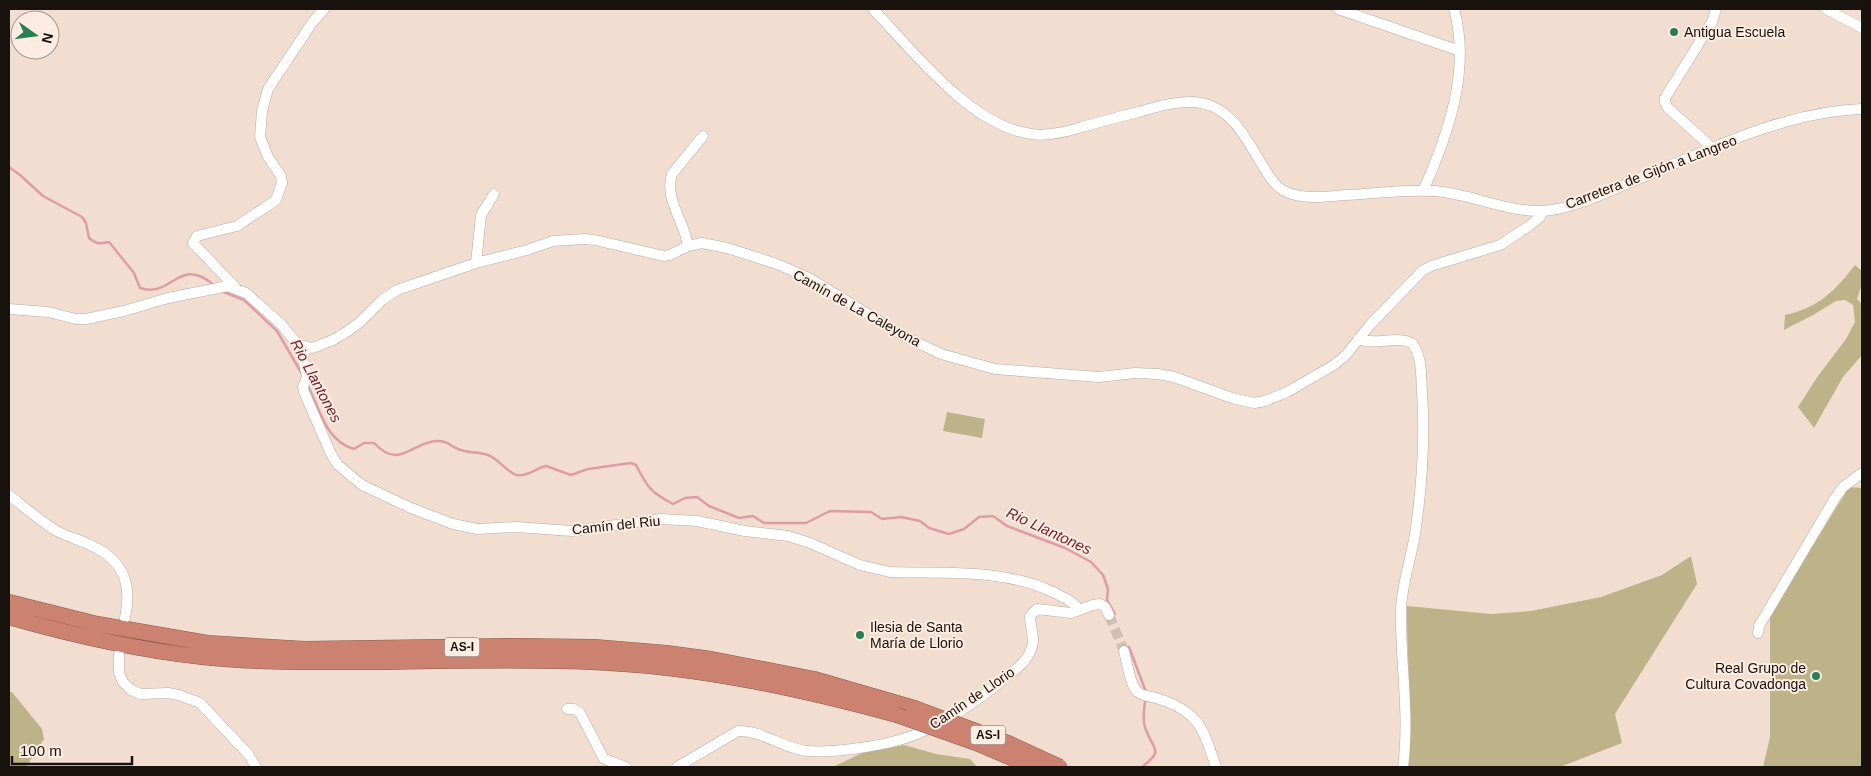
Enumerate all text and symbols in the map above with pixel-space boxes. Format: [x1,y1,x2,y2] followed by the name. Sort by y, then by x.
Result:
[10,10,60,60] north arrow
[1684,24,1785,40] place label: Antigua Escuela
[1668,26,1680,38] marker: Antigua Escuela
[39,31,57,45] text: N
[1563,132,1739,212] street label: Carretera de Gijón a Langreo
[790,266,924,350] street label: Camín de La Caleyona
[287,336,346,426] water label: Rio Llantones
[1004,503,1095,558] water label: Rio Llantones
[571,512,661,538] street label: Camín del Riu
[870,619,964,651] place label: Ilesia de Santa María de Llorio
[854,629,866,641] marker: Ilesia de Santa María de Llorio
[444,638,480,656] road number: AS-I
[1685,660,1806,692] place label: Real Grupo de Cultura Covadonga
[927,664,1018,732] street label: Camín de Llorio
[1810,670,1822,682] marker: Real Grupo de Cultura Covadonga
[970,726,1006,744] road number: AS-I
[12,734,132,766] scale bar
[20,742,62,759] text: 100 m

